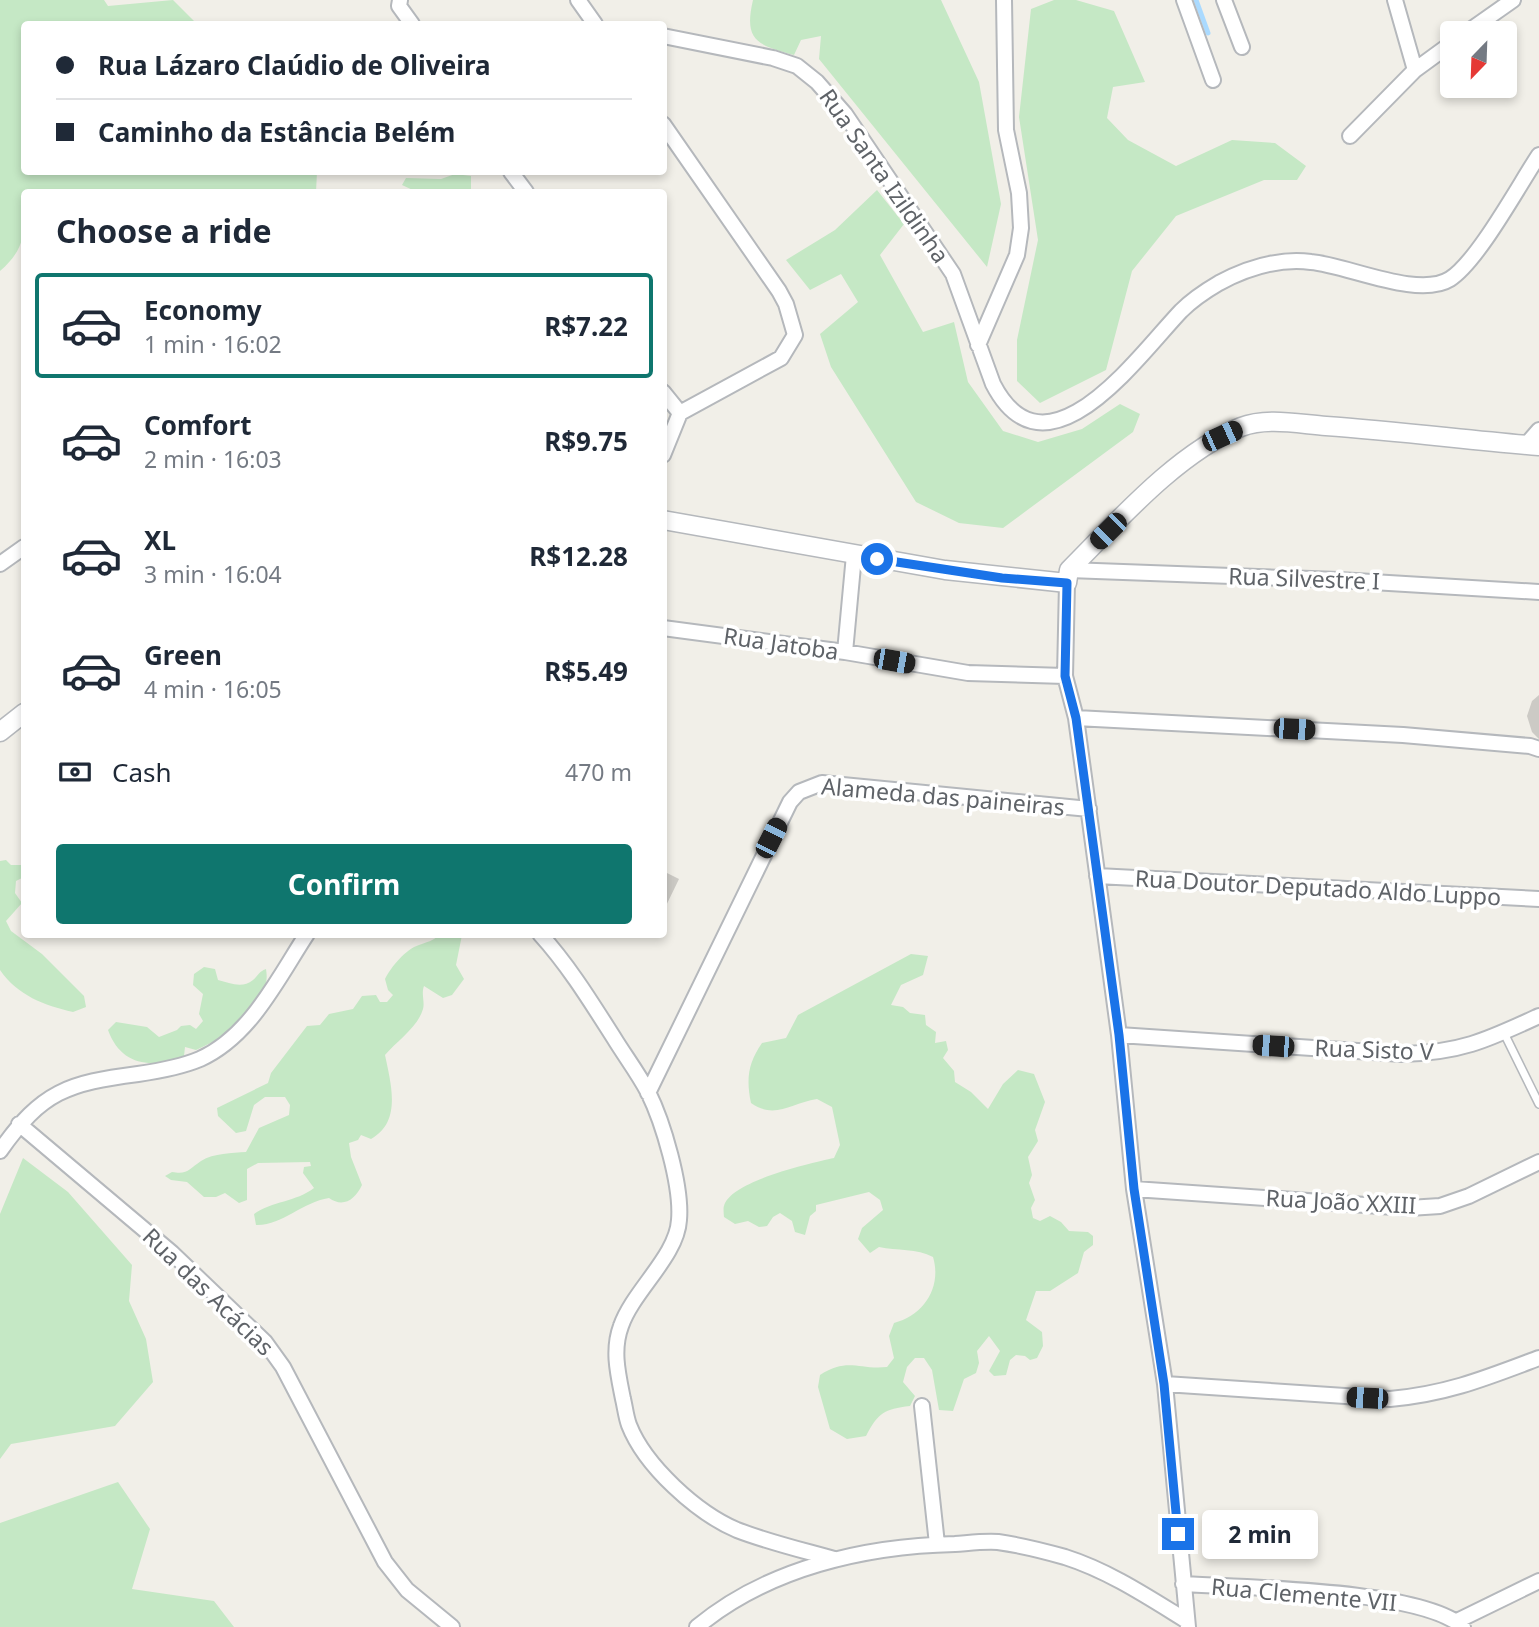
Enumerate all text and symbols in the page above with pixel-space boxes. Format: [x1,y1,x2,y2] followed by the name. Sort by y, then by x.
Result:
[1440,21,1517,98] north arrow
[1440,21,1517,98] map controls
[98,47,491,83] text: Rua Lázaro Claúdio de Oliveira
[813,82,957,269] street label: Rua Santa Izildinha
[98,114,455,150] text: Caminho da Estância Belém
[56,209,272,252] text: Choose a ride
[144,292,262,328] text: Economy
[60,294,123,357] icon: car
[544,308,628,344] text: R$7.22
[144,328,282,360] text: 1 min · 16:02
[144,407,252,443] text: Comfort
[60,409,123,472] icon: car
[1199,418,1246,454] car
[544,423,628,459] text: R$9.75
[144,443,282,475] text: 2 min · 16:03
[1086,509,1131,553] car
[144,522,176,558] text: XL
[60,524,123,587] icon: car
[529,538,628,574] text: R$12.28
[861,543,893,575] route start
[144,558,282,590] text: 3 min · 16:04
[1228,559,1380,597] street label: Rua Silvestre I
[722,619,841,667] street label: Rua Jatoba
[144,637,222,673] text: Green
[60,639,123,702] icon: car
[872,647,917,675] car
[544,653,628,689] text: R$5.49
[144,673,282,705] text: 4 min · 16:05
[1273,717,1316,741] car
[56,753,94,791] icon: cash
[112,754,172,790] text: Cash
[565,756,632,788] text: 470 m
[820,769,1066,823] street label: Alameda das paineiras
[753,815,790,861] car
[56,844,632,924] button: Confirm
[1134,861,1502,913] street label: Rua Doutor Deputado Aldo Luppo
[1314,1031,1434,1067] street label: Rua Sisto V
[1252,1034,1295,1058] car
[1265,1181,1417,1221] street label: Rua João XXIII
[136,1220,281,1362] street label: Rua das Acácias
[1346,1386,1389,1410] car
[1202,1510,1318,1558] callout: 2 min
[1162,1518,1194,1550] route end
[1228,1518,1292,1550] text: 2 min
[1210,1570,1398,1618] street label: Rua Clemente VII

